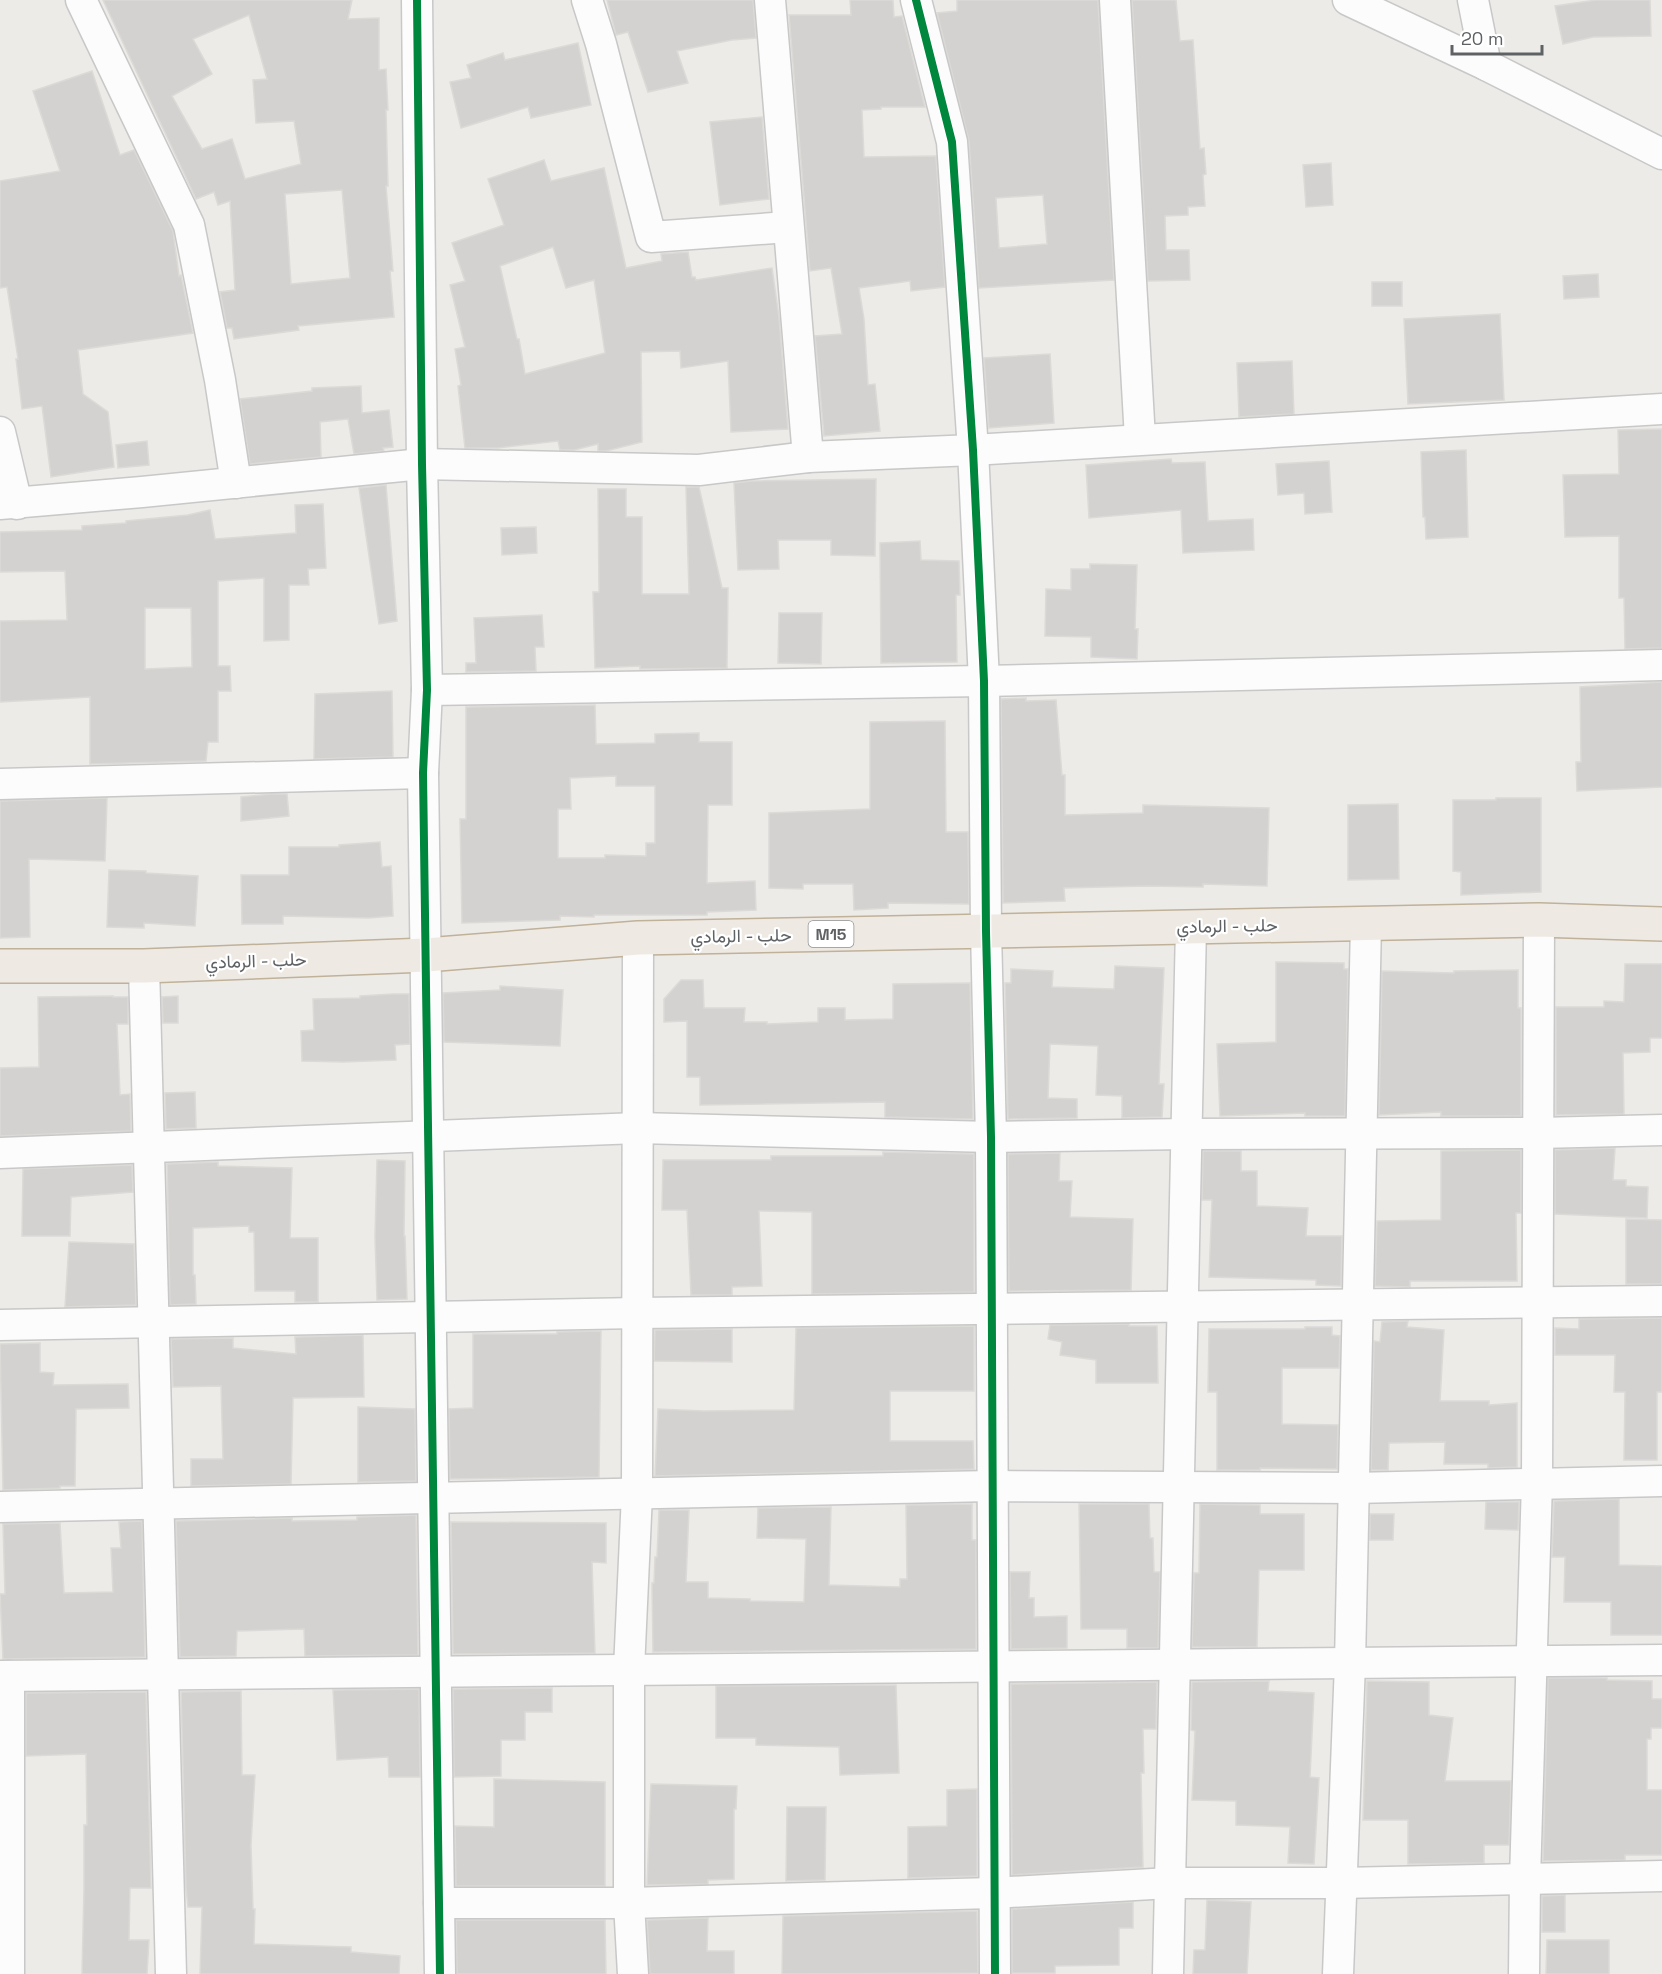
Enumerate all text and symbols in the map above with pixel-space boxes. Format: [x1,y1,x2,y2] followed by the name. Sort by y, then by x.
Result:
[1452,18,1542,56] scale bar
[1461,27,1504,50] text: 20 m
[1176,913,1278,942] street label: حلب - الرمادي
[808,921,854,947] road number: M15
[690,923,792,952] street label: حلب - الرمادي
[205,947,307,978] street label: حلب - الرمادي

